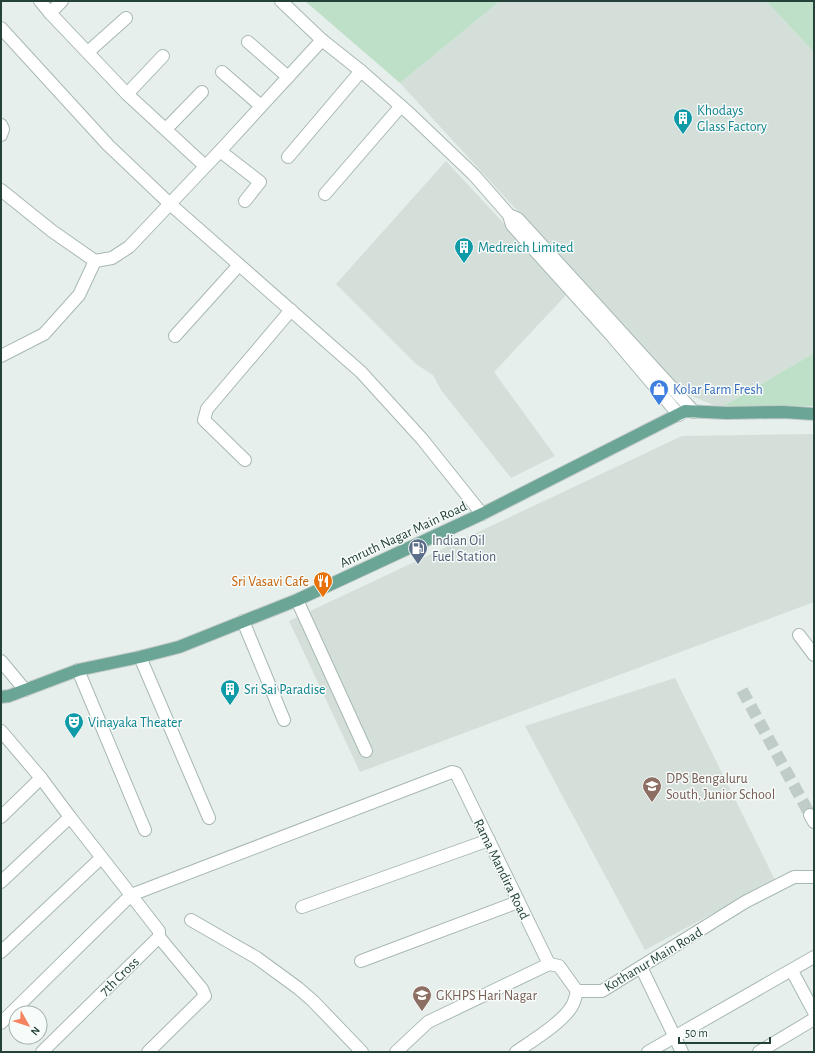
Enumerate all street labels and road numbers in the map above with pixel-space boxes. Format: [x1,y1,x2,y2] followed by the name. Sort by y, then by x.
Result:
[338,499,469,571] street label: Amruth Nagar Main Road
[471,817,531,922] street label: Rama Mandira Road
[602,925,705,995] street label: Kothanur Main Road
[97,955,142,999] street label: 7th Cross

